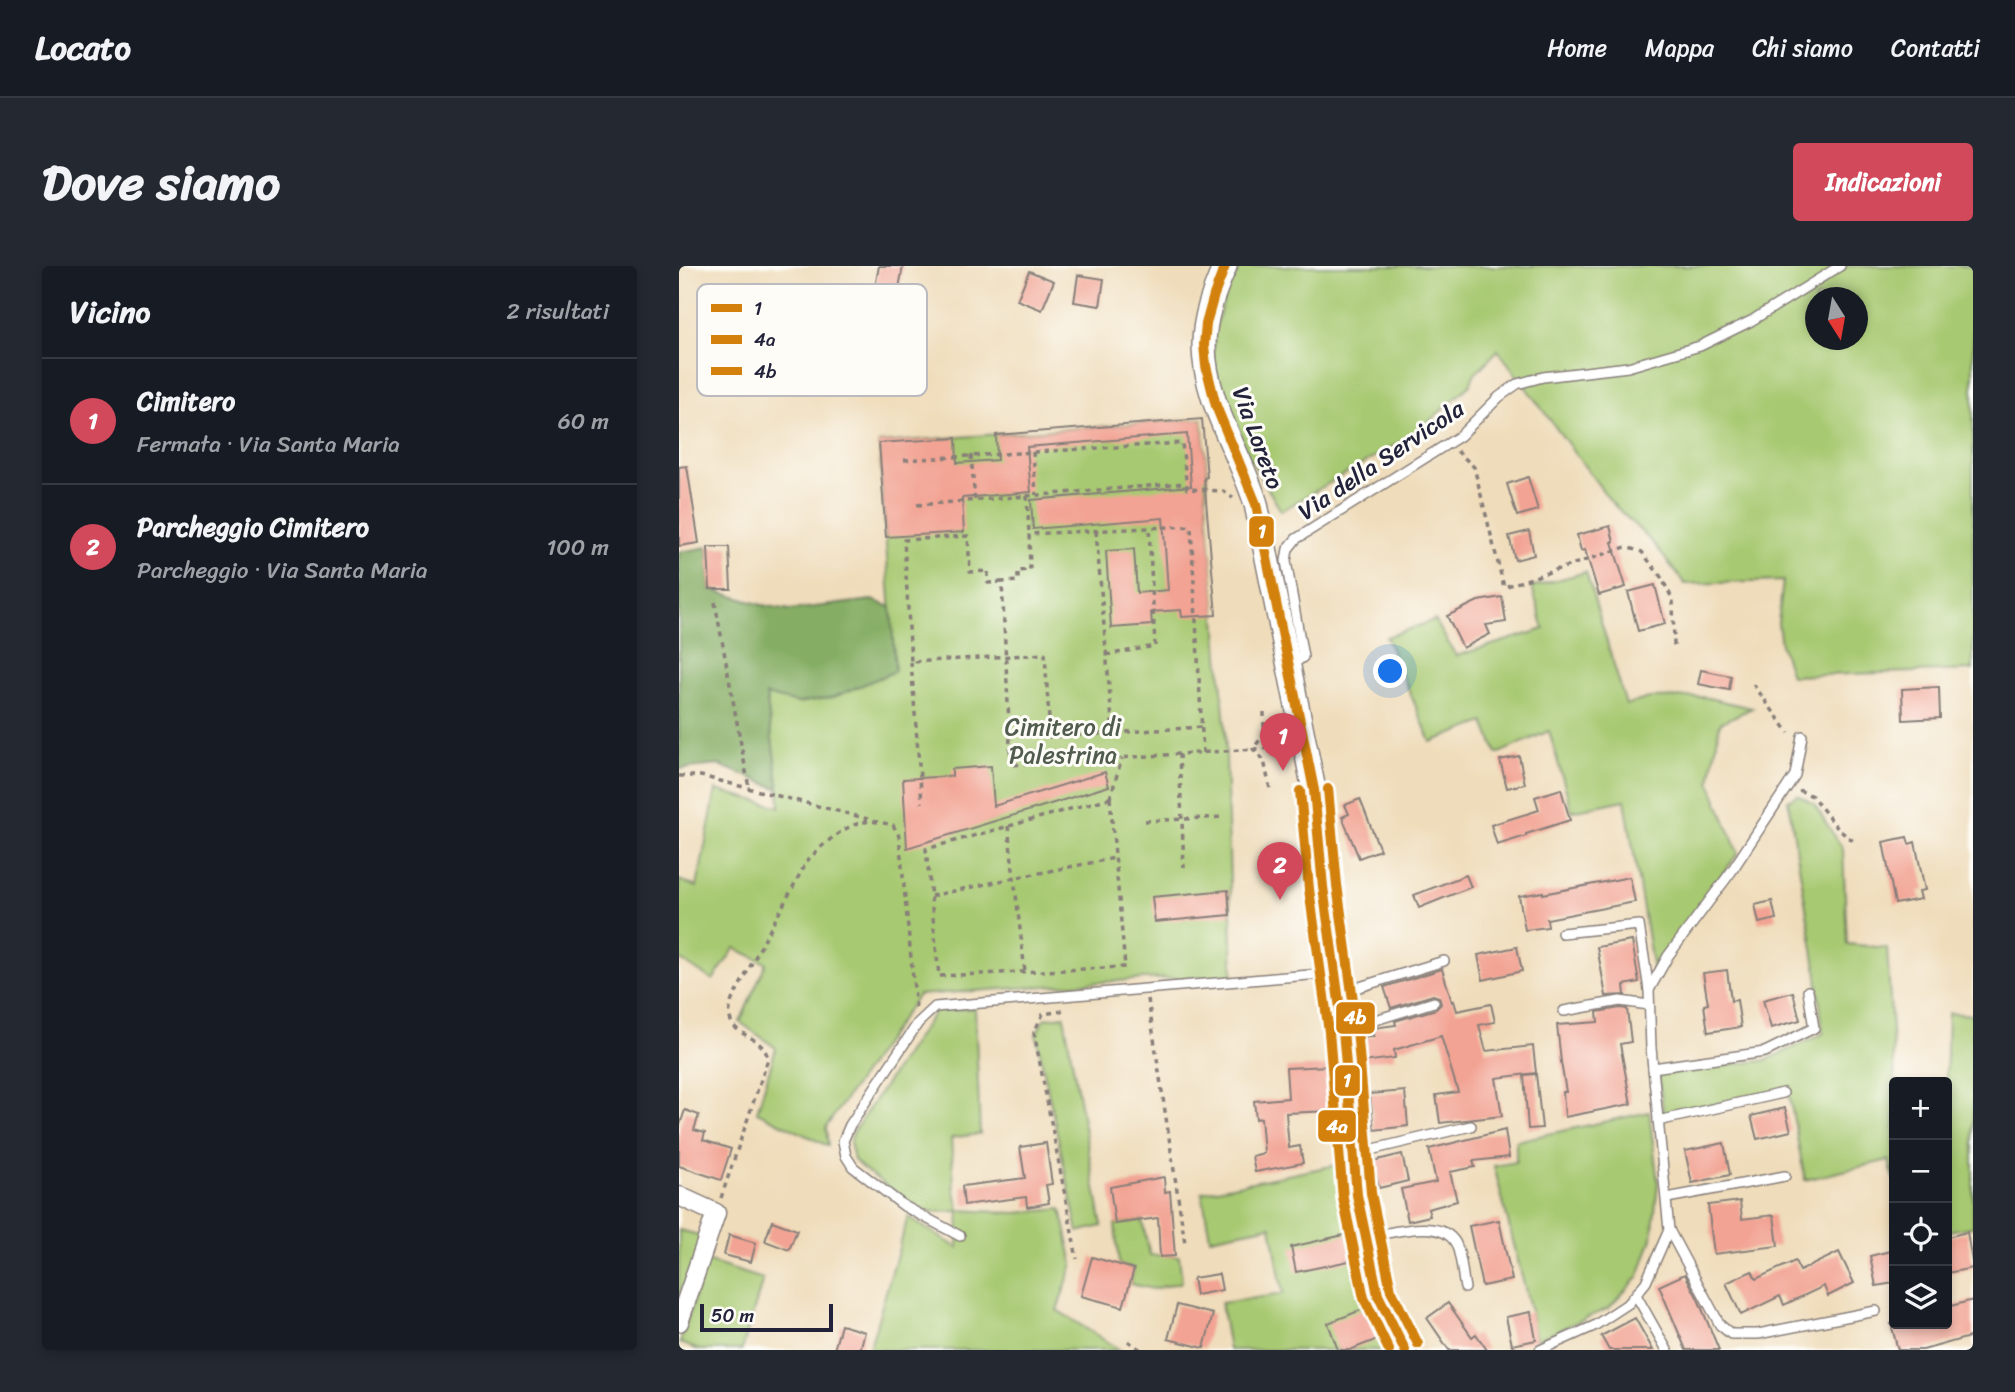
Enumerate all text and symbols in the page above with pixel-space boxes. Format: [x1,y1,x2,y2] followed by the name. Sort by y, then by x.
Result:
[35,19,131,77] text: Locato
[1547,27,1607,69] text: Home
[1645,27,1714,69] text: Mappa
[1752,27,1853,69] text: Chi siamo
[1891,27,1980,69] text: Contatti
[42,139,280,226] text: Dove siamo
[1793,143,1973,221] button: Indicazioni
[697,284,927,396] legend
[70,285,150,339] text: Vicino
[1805,287,1868,350] north arrow
[507,291,609,332] text: 2 risultati
[754,292,762,325] text: 1
[754,323,776,356] text: 4a
[754,355,776,388] text: 4b
[137,378,235,424] text: Cimitero
[1220,381,1296,495] street label: Via Loreto
[1289,388,1474,531] street label: Via della Servicola
[88,401,98,442] text: 1
[558,401,609,442] text: 60 m
[137,424,400,465] text: Fermata · Via Santa Maria
[137,504,369,550] text: Parcheggio Cimitero
[1248,515,1275,548] line badge: 1
[1258,515,1266,548] text: 1
[86,527,100,568] text: 2
[546,527,609,568] text: 100 m
[137,550,428,591] text: Parcheggio · Via Santa Maria
[1373,654,1407,688] your location
[1005,706,1122,776] park label: Cimitero di Palestrina
[1260,713,1306,771] pin: 1
[1257,842,1303,900] pin: 2
[1335,1001,1376,1035] line badge: 4b
[1343,1001,1367,1034] text: 4b
[1334,1064,1361,1097] line badge: 1
[1343,1064,1351,1097] text: 1
[1889,1077,1952,1329] map controls
[1889,1077,1952,1140] button: +
[1317,1109,1357,1143] line badge: 4a
[1325,1110,1348,1143] text: 4a
[1889,1140,1952,1203] button: −
[1889,1203,1952,1266] button: locate
[1889,1266,1952,1329] button: layers
[711,1299,754,1332] text: 50 m
[700,1301,833,1333] scale bar

